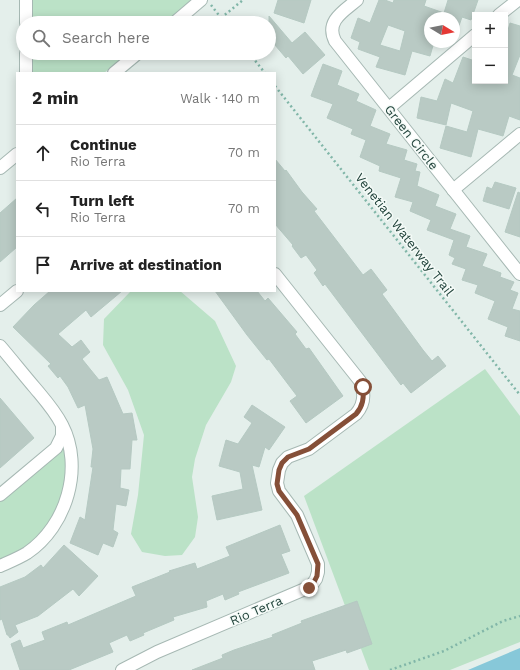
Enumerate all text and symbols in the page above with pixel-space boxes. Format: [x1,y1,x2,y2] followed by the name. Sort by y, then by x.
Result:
[424,12,460,48] north arrow
[472,12,508,84] map controls
[472,12,508,48] button: +
[16,16,276,60] search box
[30,27,52,49] icon: search
[62,29,150,47] text: Search here
[472,48,508,84] button: −
[32,88,78,108] text: 2 min
[180,91,260,106] text: Walk · 140 m
[382,102,442,173] street label: Green Circle
[70,136,137,154] text: Continue
[32,142,54,164] icon: ahead
[228,145,260,160] text: 70 m
[70,154,126,169] text: Rio Terra
[352,170,457,299] street label: Venetian Waterway Trail
[70,192,134,210] text: Turn left
[32,198,54,220] icon: left
[228,201,260,216] text: 70 m
[70,210,126,225] text: Rio Terra
[32,254,54,276] icon: arrive
[70,256,222,274] text: Arrive at destination
[354,378,372,396] route start
[300,579,318,597] route end
[228,592,285,628] street label: Rio Terra

